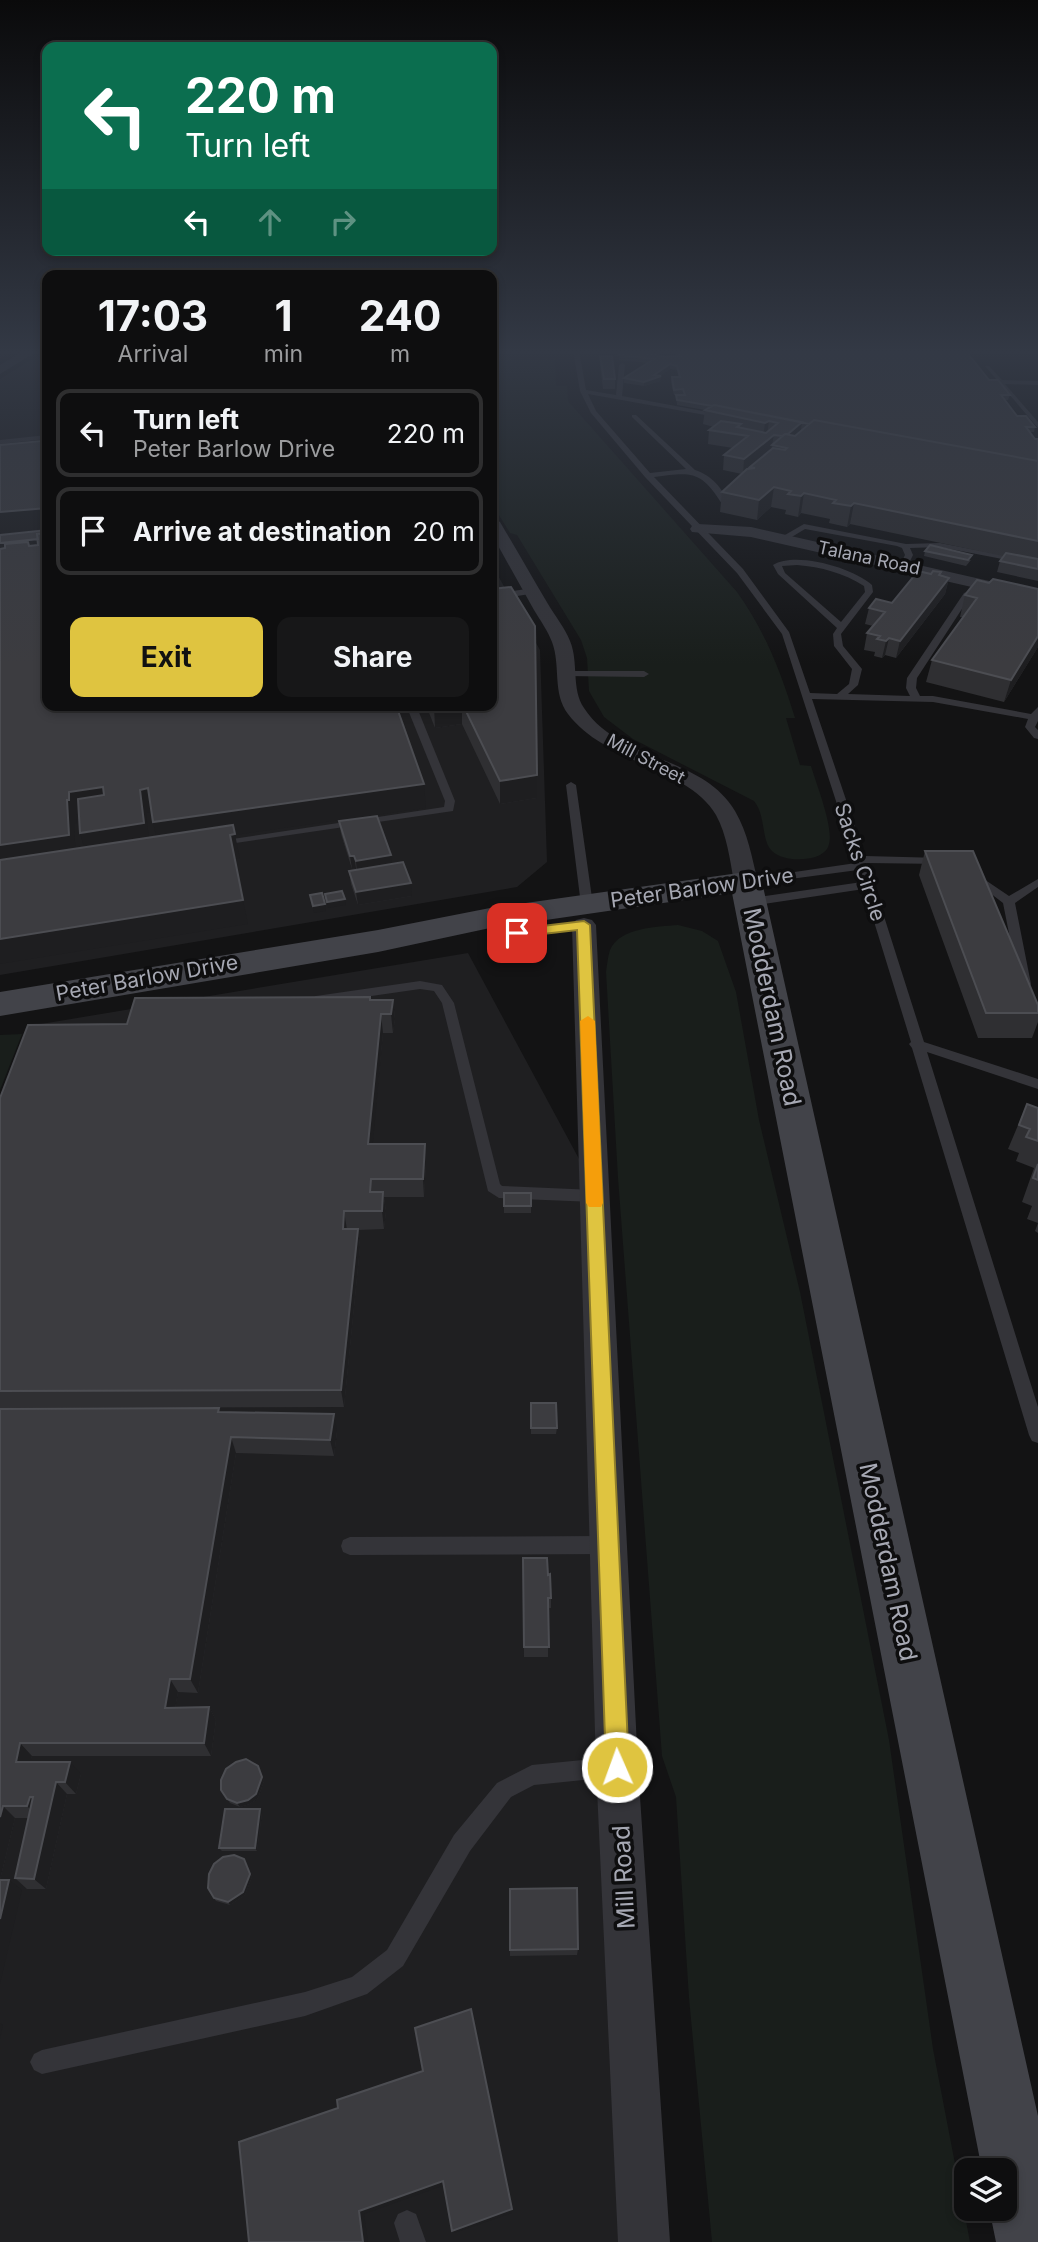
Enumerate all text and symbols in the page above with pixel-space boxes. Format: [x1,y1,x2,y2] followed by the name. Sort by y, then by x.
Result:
[185,66,336,125] text: 220 m
[70,70,161,161] icon: left
[185,126,310,165] text: Turn left
[178,203,216,241] icon: left
[251,203,289,241] icon: ahead
[324,203,362,241] icon: right
[98,290,208,341] text: 17:03
[274,290,293,341] text: 1
[359,290,441,341] text: 240
[118,340,188,368] text: Arrival
[264,340,303,368] text: min
[390,340,410,368] text: m
[133,404,239,435] text: Turn left
[74,414,112,452] icon: left
[387,418,465,449] text: 220 m
[133,435,335,463] text: Peter Barlow Drive
[74,512,112,550] icon: arrive
[133,516,392,547] text: Arrive at destination
[413,516,475,547] text: 20 m
[816,536,922,579] street label: Talana Road
[70,617,263,697] button: Exit
[277,617,469,697] button: Share
[604,729,689,788] street label: Mill Street
[830,799,891,924] street label: Sacks Circle
[609,862,795,913] street label: Peter Barlow Drive
[487,903,547,963] pin
[737,905,808,1109] street label: Modderdam Road
[498,914,536,952] icon: arrive
[54,949,240,1006] street label: Peter Barlow Drive
[853,1460,924,1664] street label: Modderdam Road
[580,1730,654,1804] position arrow
[606,1824,641,1930] street label: Mill Road
[954,2158,1017,2221] map controls
[954,2158,1017,2221] button: layers

